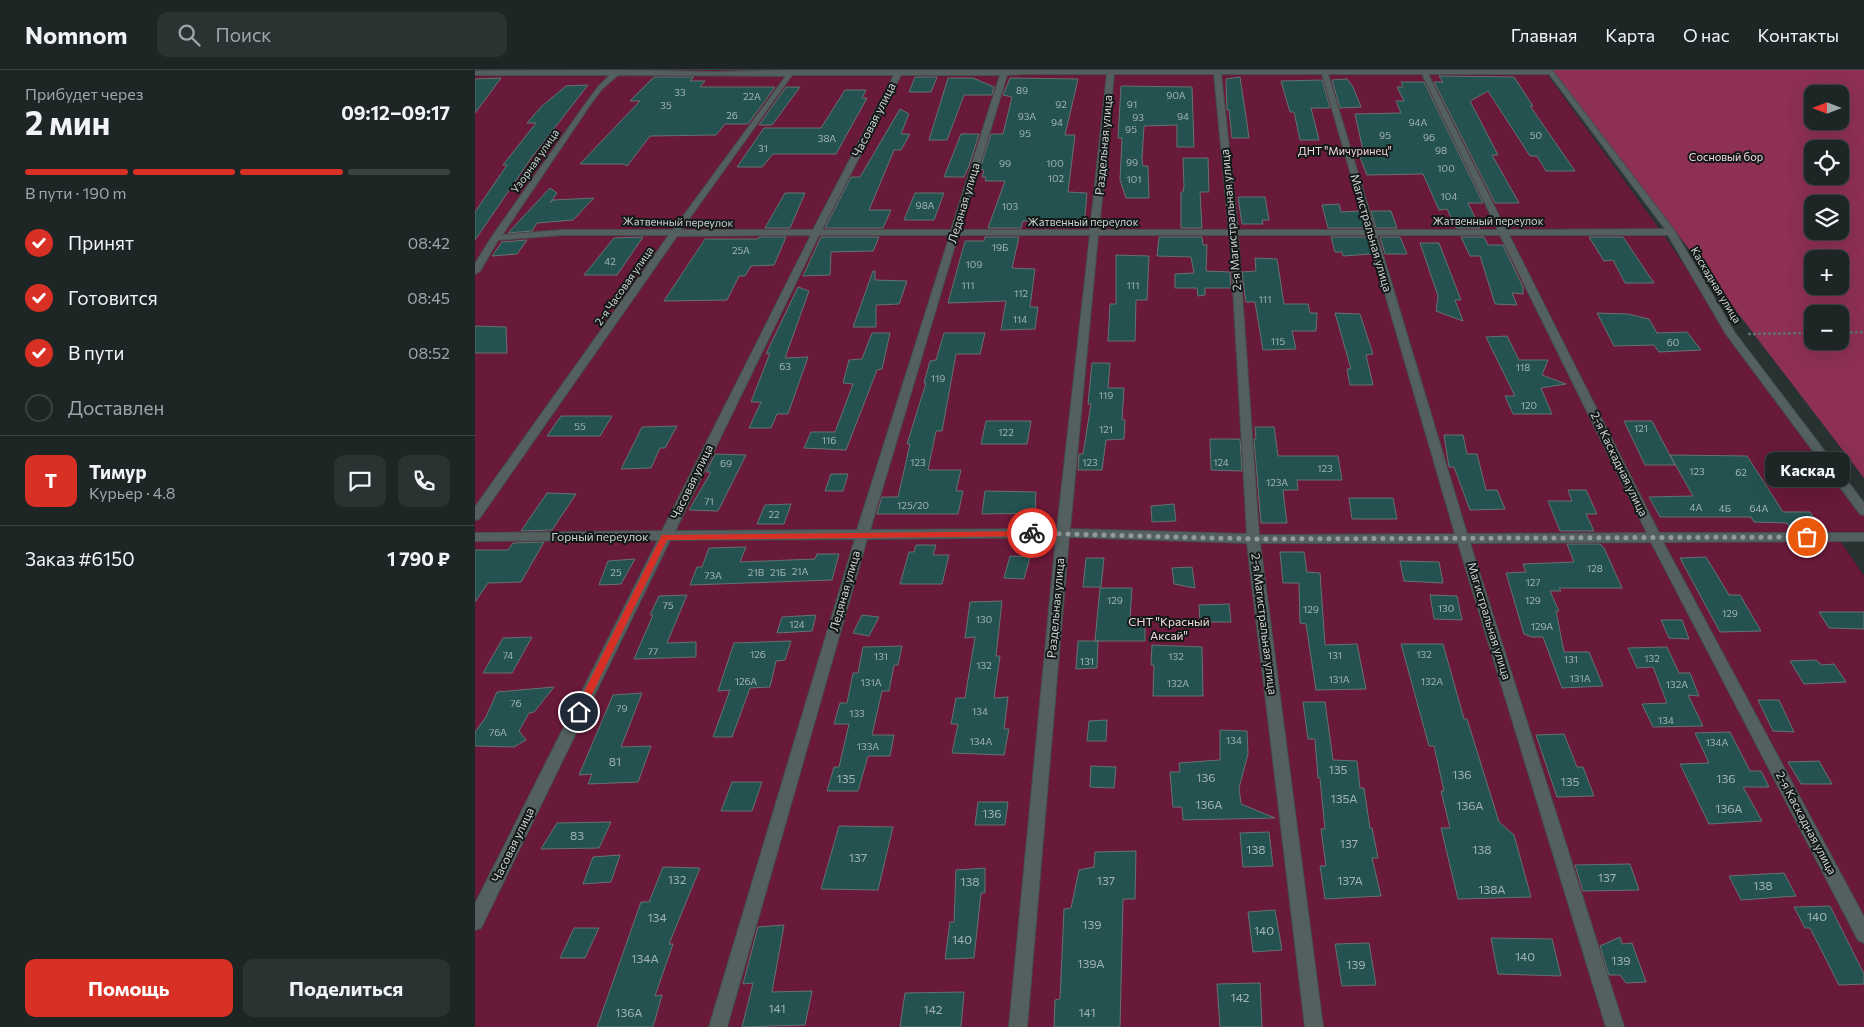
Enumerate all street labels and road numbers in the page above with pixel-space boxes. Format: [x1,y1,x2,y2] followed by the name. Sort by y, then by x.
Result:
[848,80,898,159] street label: Часовая улица
[1092,94,1114,196] street label: Раздельная улица
[508,126,561,195] street label: Узорная улица
[1217,149,1243,292] street label: 2-я Магистральная улица
[944,161,982,245] street label: Ледяная улица
[1348,172,1396,293] street label: Магистральная улица
[622,214,734,229] street label: Жатвенный переулок
[1432,214,1544,227] street label: Жатвенный переулок
[1027,215,1139,228] street label: Жатвенный переулок
[592,244,656,328] street label: 2-я Часовая улица
[1689,244,1744,325] street label: Каскадная улица
[1588,409,1651,518] street label: 2-я Каскадная улица
[667,442,715,521] street label: Часовая улица
[551,529,649,543] street label: Горный переулок
[826,549,862,633] street label: Ледяная улица
[1249,552,1281,695] street label: 2-я Магистральная улица
[1044,557,1066,659] street label: Раздельная улица
[1465,560,1515,681] street label: Магистральная улица
[1774,769,1840,876] street label: 2-я Каскадная улица
[488,805,536,884] street label: Часовая улица

